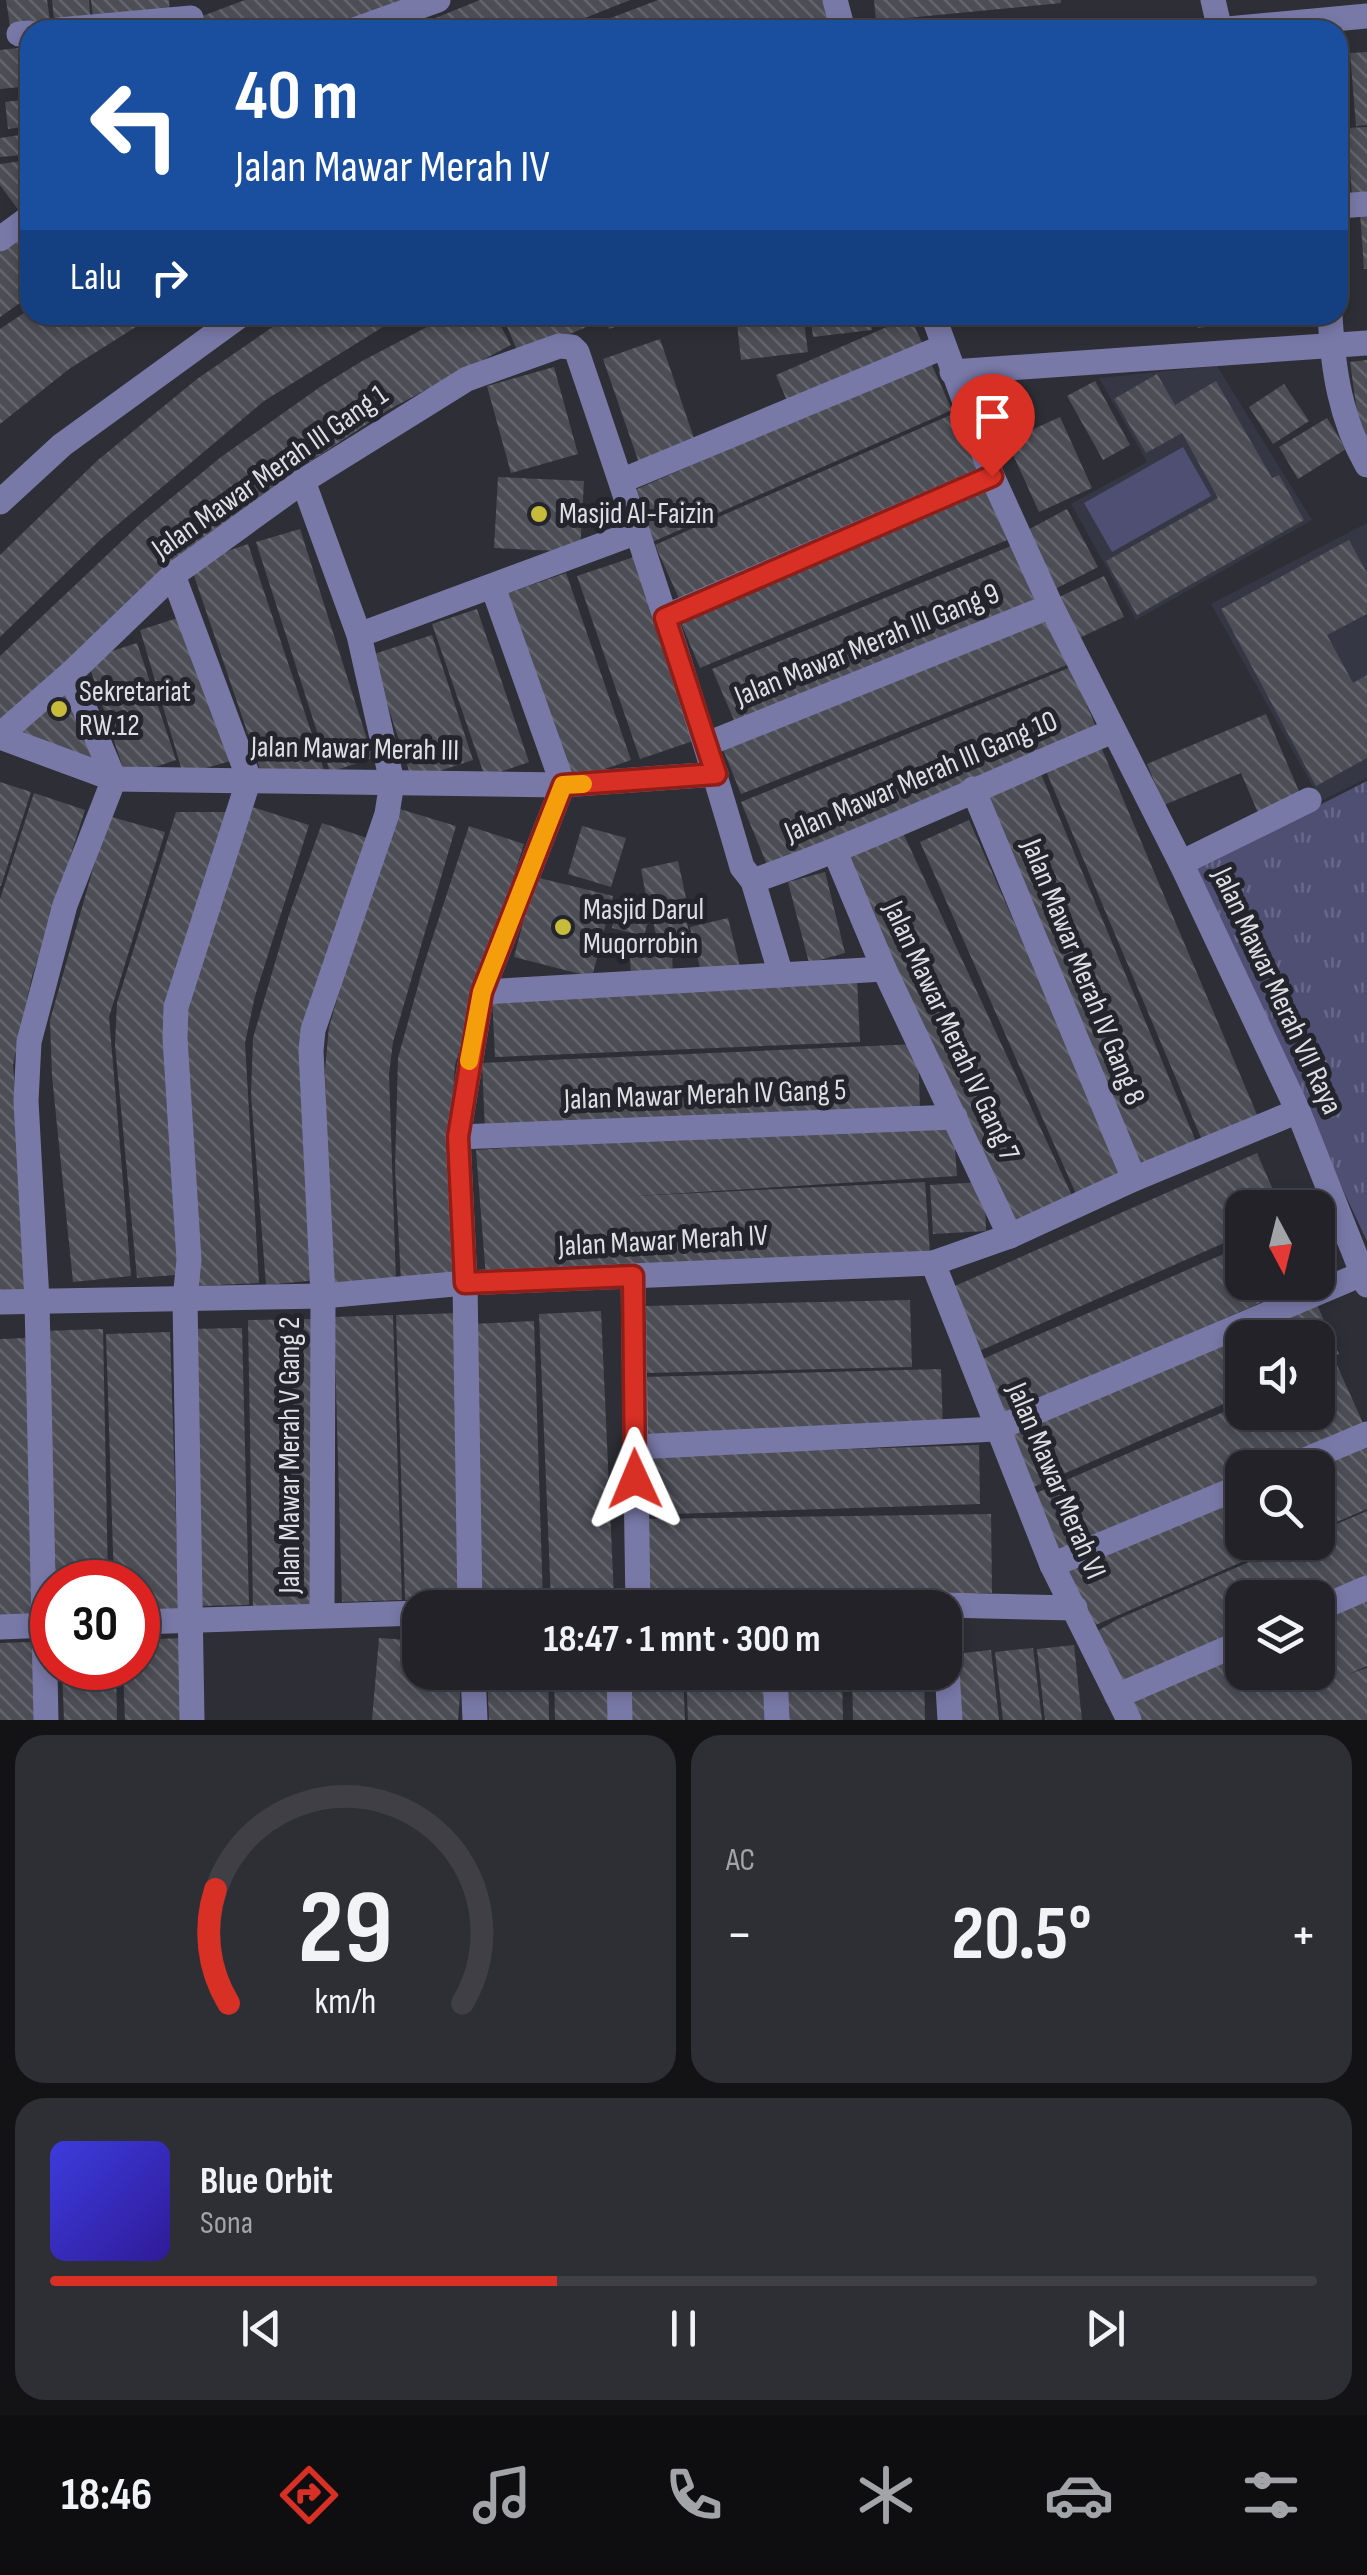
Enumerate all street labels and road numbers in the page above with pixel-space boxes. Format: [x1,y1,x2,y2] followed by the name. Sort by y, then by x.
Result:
[144,377,395,568] street label: Jalan Mawar Merah III Gang 1
[728,575,1005,715] street label: Jalan Mawar Merah III Gang 9
[778,703,1063,851] street label: Jalan Mawar Merah III Gang 10
[250,729,459,769] street label: Jalan Mawar Merah III
[1013,833,1153,1110] street label: Jalan Mawar Merah IV Gang 8
[1204,861,1350,1120] street label: Jalan Mawar Merah VII Raya
[875,894,1027,1167] street label: Jalan Mawar Merah IV Gang 7
[562,1072,847,1118] street label: Jalan Mawar Merah IV Gang 5
[556,1218,769,1265] street label: Jalan Mawar Merah IV
[272,1317,308,1594] street label: Jalan Mawar Merah V Gang 2
[998,1377,1114,1585] street label: Jalan Mawar Merah VI

